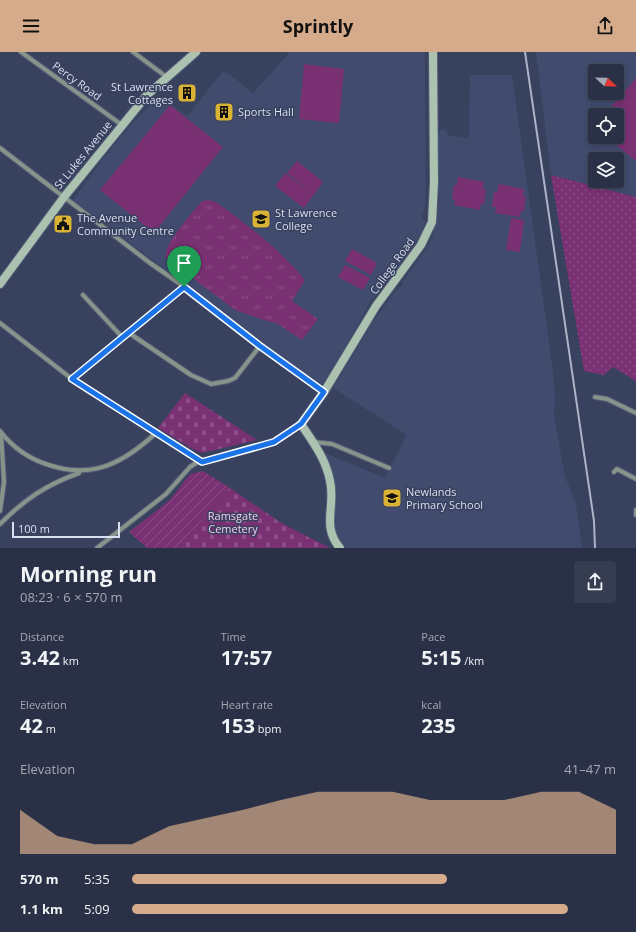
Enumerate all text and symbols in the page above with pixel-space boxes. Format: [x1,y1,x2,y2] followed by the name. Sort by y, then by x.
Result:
[283,14,353,38] text: Sprintly
[20,15,42,37] icon: menu
[594,15,616,37] icon: share
[50,58,105,103] street label: Percy Road
[588,64,624,100] north arrow
[588,64,624,188] map controls
[111,79,173,107] place label: St Lawrence Cottages
[176,82,198,104] building icon: St Lawrence Cottages
[213,101,235,123] building icon: Sports Hall
[238,104,294,119] place label: Sports Hall
[588,108,624,144] button: locate
[50,117,115,192] street label: St Lukes Avenue
[588,152,624,188] button: layers
[275,205,337,233] place label: St Lawrence College
[250,208,272,230] school or university icon: St Lawrence College
[77,210,174,238] place label: The Avenue Community Centre
[52,213,74,235] public building icon: The Avenue Community Centre
[366,234,417,297] street label: College Road
[167,246,201,287] pin
[173,252,195,274] icon: arrive
[406,484,483,512] place label: Newlands Primary School
[381,487,403,509] school or university icon: Newlands Primary School
[208,508,258,536] park label: Ramsgate Cemetery
[12,520,120,539] scale bar
[18,521,50,536] text: 100 m
[20,558,157,588] text: Morning run
[574,561,616,603] button: share
[20,588,123,606] text: 08:23 · 6 × 570 m
[20,629,64,644] text: Distance
[221,629,246,644] text: Time
[421,629,446,644] text: Pace
[20,644,60,671] text: 3.42
[221,644,272,671] text: 17:57
[421,644,461,671] text: 5:15
[60,653,79,668] text: km
[461,653,484,668] text: /km
[20,697,67,712] text: Elevation
[221,697,273,712] text: Heart rate
[421,697,441,712] text: kcal
[20,712,43,739] text: 42
[221,712,255,739] text: 153
[421,712,456,739] text: 235
[43,721,56,736] text: m
[255,721,281,736] text: bpm
[20,760,75,778] text: Elevation
[564,760,616,778] text: 41–47 m
[20,870,58,888] text: 570 m
[84,870,110,888] text: 5:35
[20,900,63,918] text: 1.1 km
[84,900,110,918] text: 5:09

